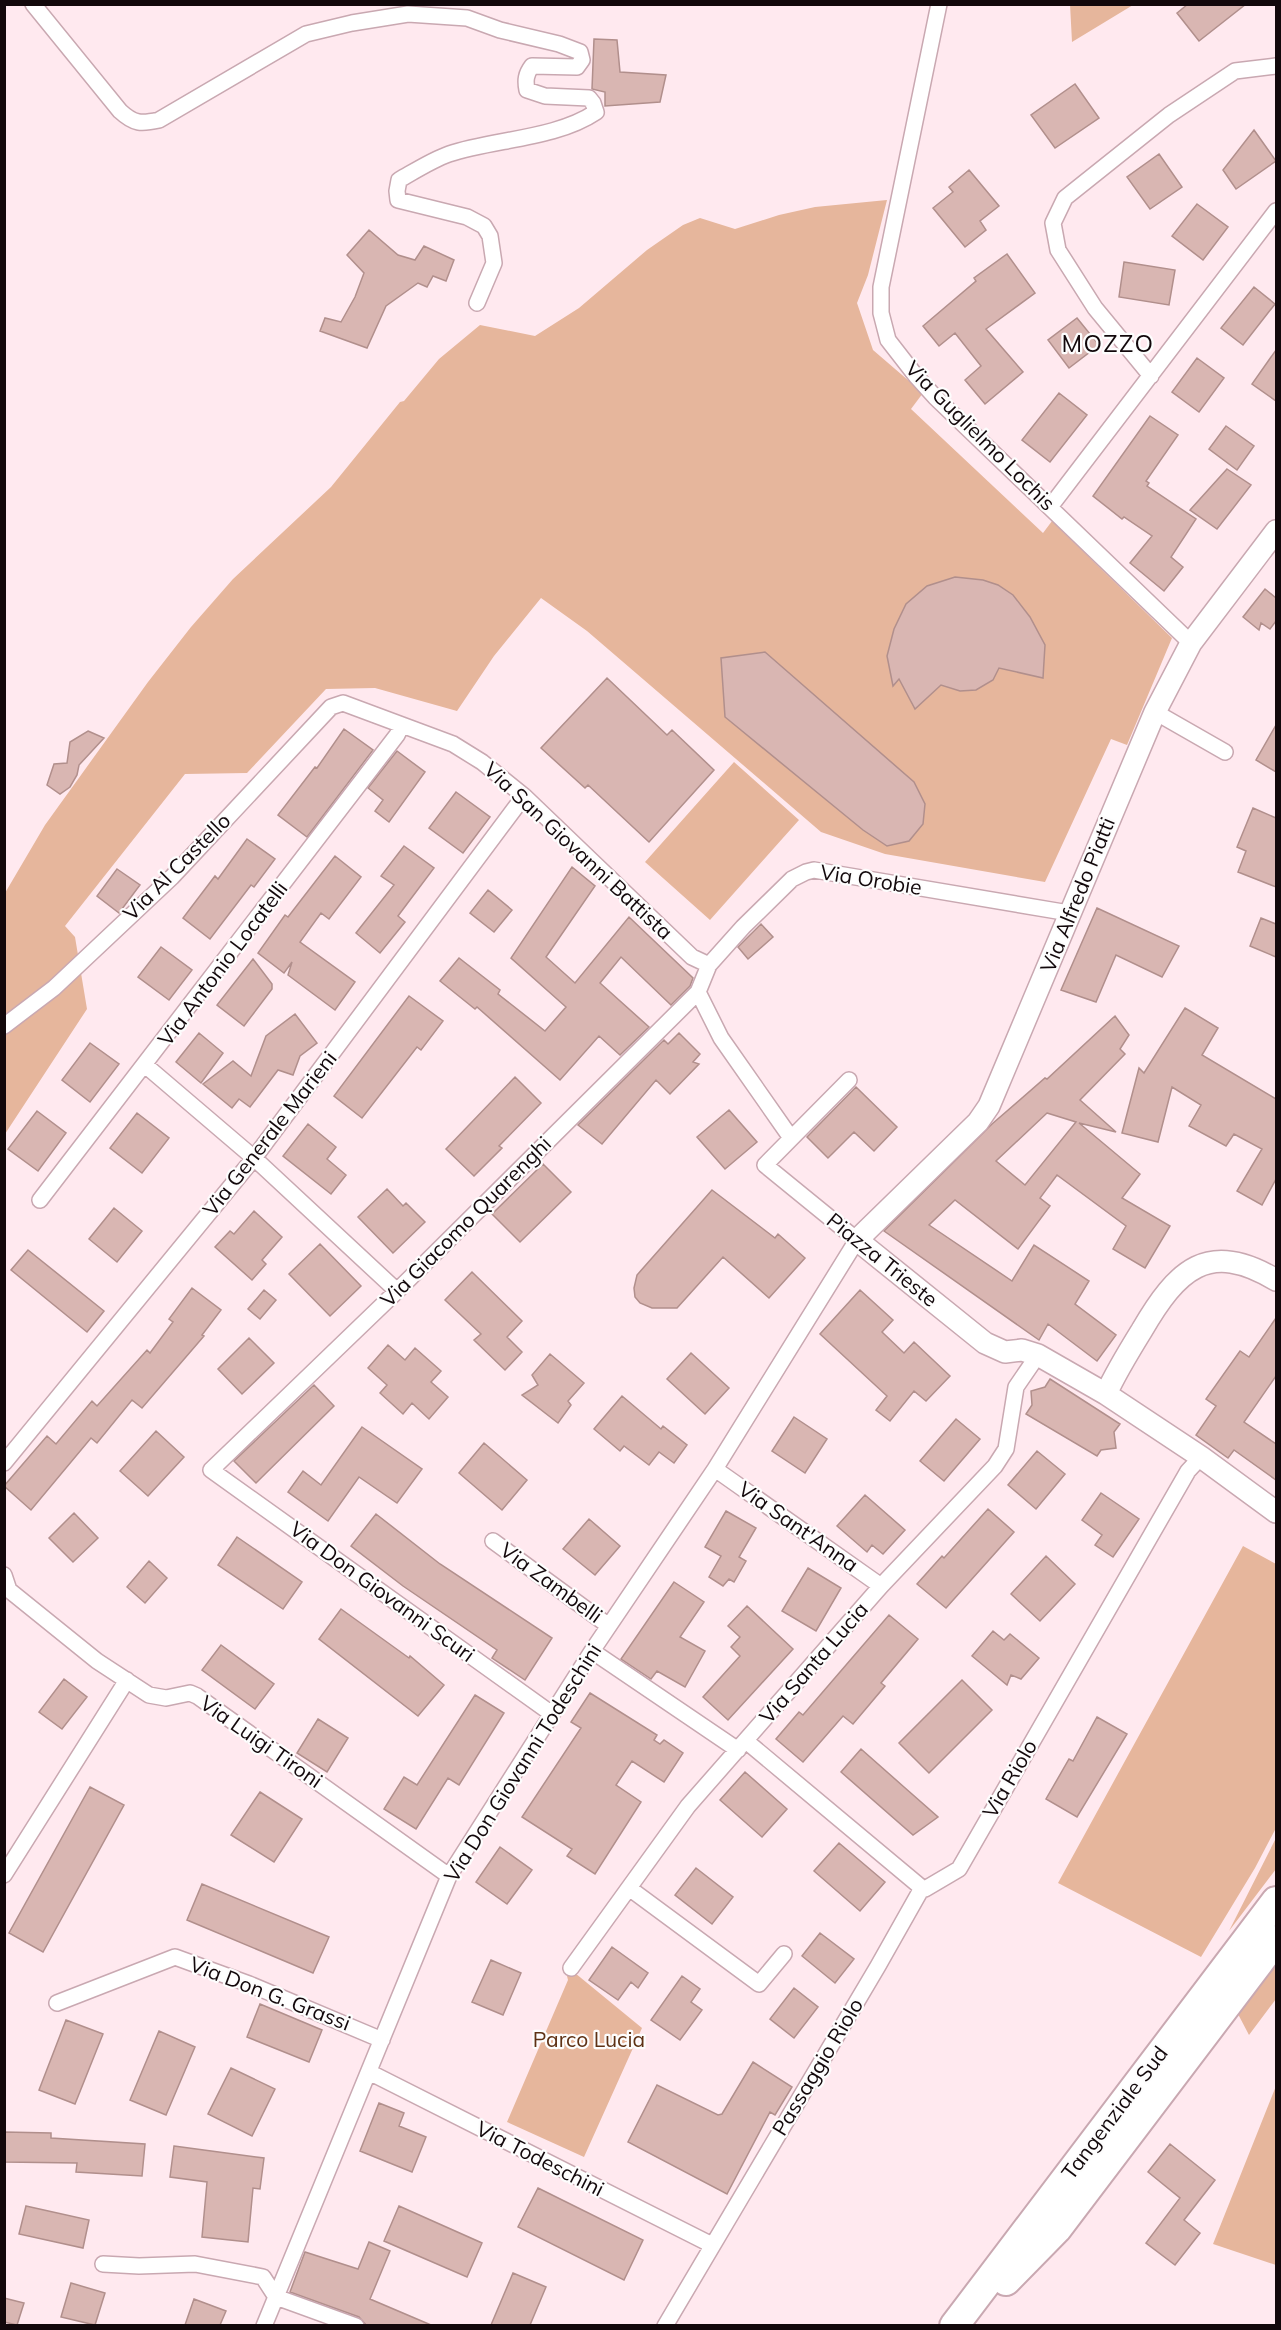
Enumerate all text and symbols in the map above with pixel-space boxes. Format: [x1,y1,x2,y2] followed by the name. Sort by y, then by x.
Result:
[1061,328,1155,358] district label: MOZZO
[900,355,1061,516] street label: Via Guglielmo Lochis
[479,756,678,945] street label: Via San Giovanni Battista
[117,807,235,925] street label: Via Al Castello
[1034,813,1120,976] street label: Via Alfredo Piatti
[819,858,924,900] street label: Via Orobie
[152,876,293,1051] street label: Via Antonio Locatelli
[197,1046,342,1221] street label: Via Generale Marieni
[374,1130,556,1312] street label: Via Giacomo Quarenghi
[822,1207,943,1312] street label: Piazza Trieste
[734,1475,864,1577] street label: Via Sant'Anna
[285,1515,480,1667] street label: Via Don Giovanni Scuri
[495,1536,608,1628] street label: Via Zambelli
[753,1596,873,1728] street label: Via Santa Lucia
[438,1638,606,1887] street label: Via Don Giovanni Todeschini
[195,1689,328,1793] street label: Via Luigi Tironi
[976,1735,1042,1822] street label: Via Riolo
[186,1950,354,2036] street label: Via Don G. Grassi
[766,1993,868,2140] street label: Passaggio Riolo
[533,2026,645,2052] park label: Parco Lucia
[1055,2040,1173,2184] street label: Tangenziale Sud
[472,2115,609,2202] street label: Via Todeschini

